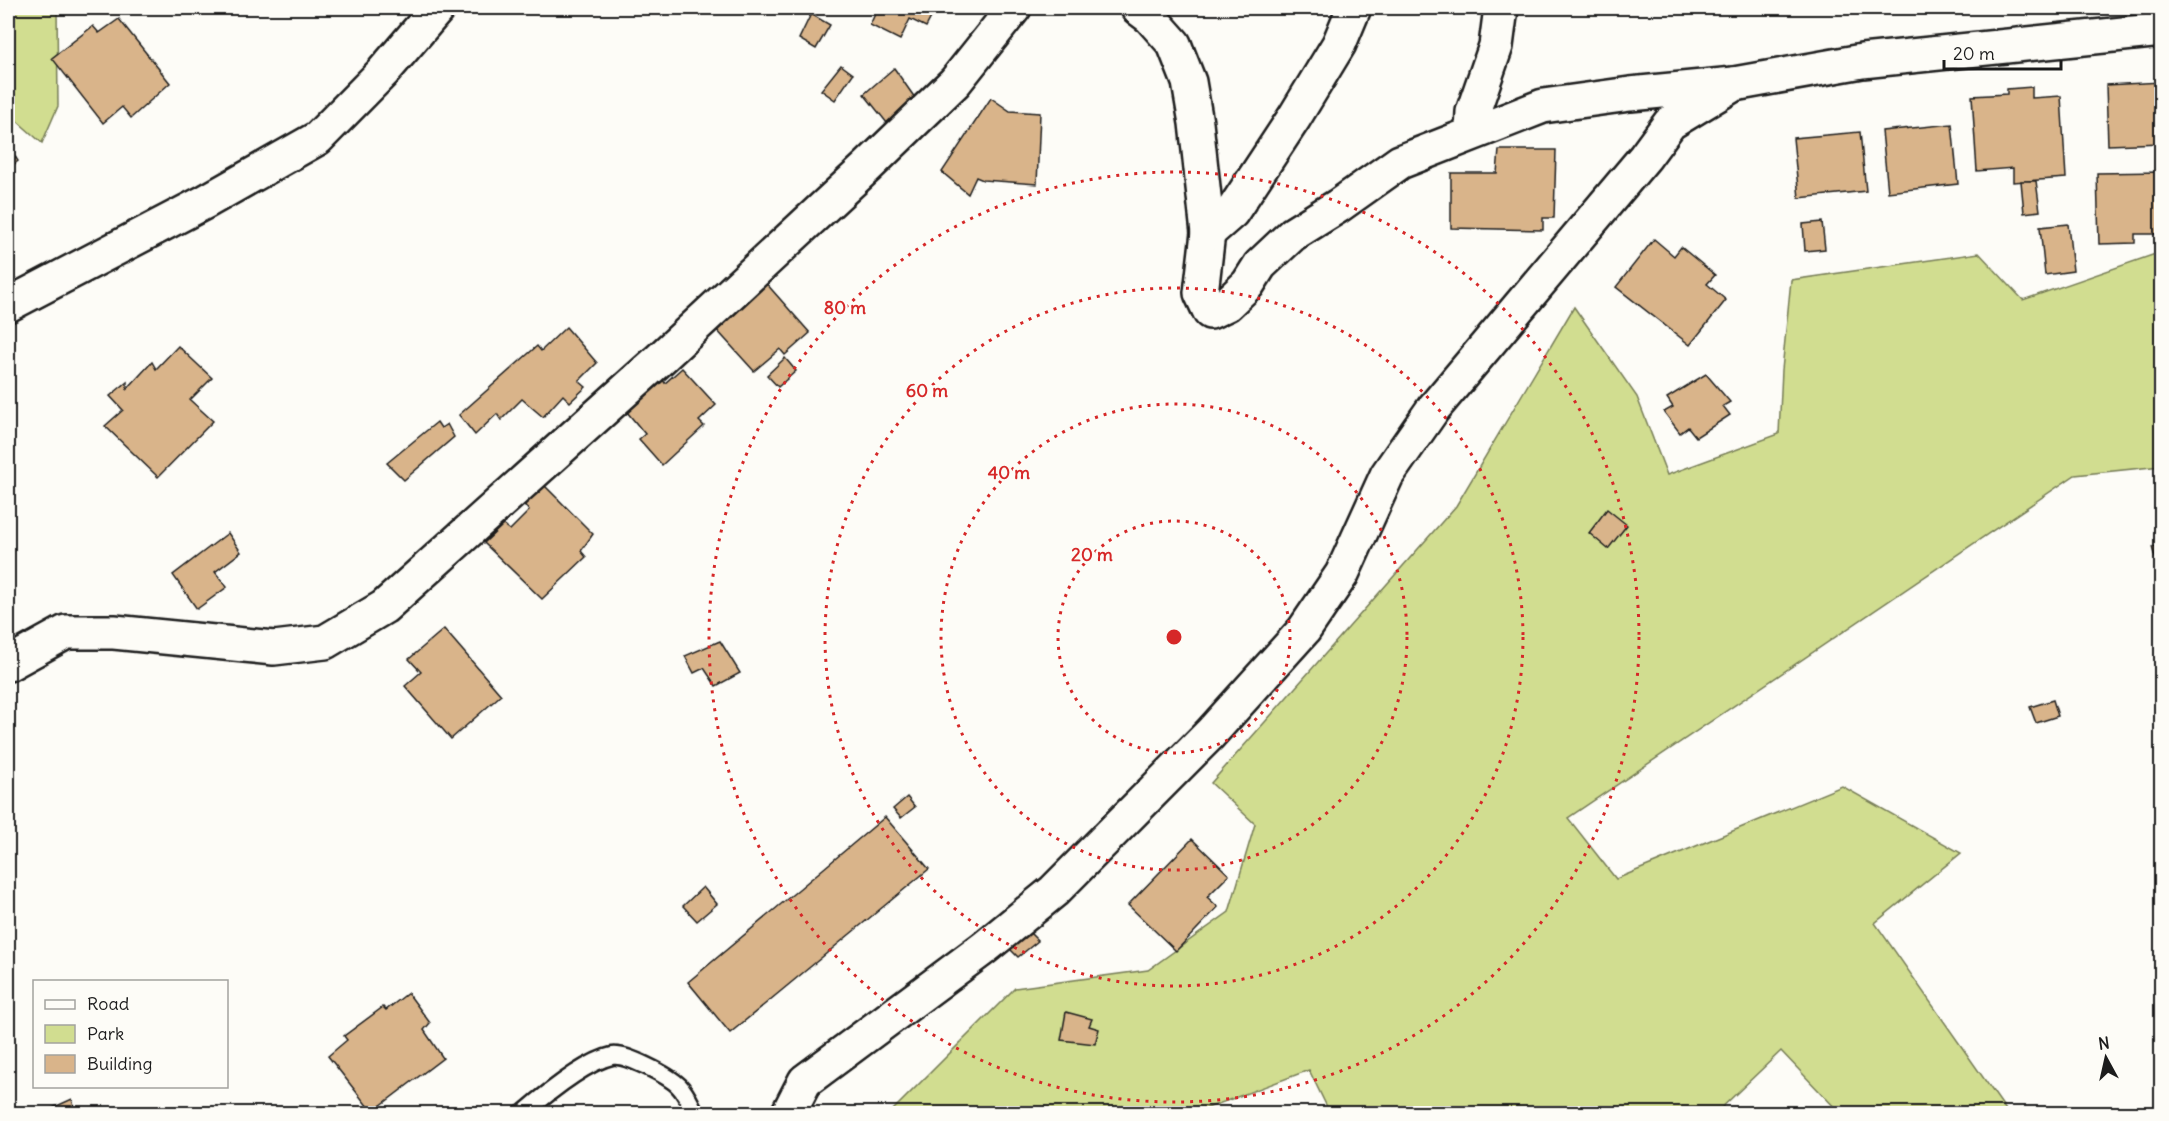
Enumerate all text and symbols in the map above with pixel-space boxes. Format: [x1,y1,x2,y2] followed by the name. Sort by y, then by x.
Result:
[1944,33,2061,71] scale bar
[1953,42,1995,65] text: 20 m
[824,296,866,319] text: 80 m
[906,379,948,402] text: 60 m
[988,461,1030,484] text: 40 m
[1071,543,1113,566] text: 20 m
[1164,627,1184,647] centre of rings
[33,980,228,1088] legend
[87,992,130,1015] text: Road
[87,1022,124,1045] text: Park
[2076,1028,2136,1088] north arrow
[2097,1032,2111,1054] text: N
[87,1052,152,1075] text: Building

